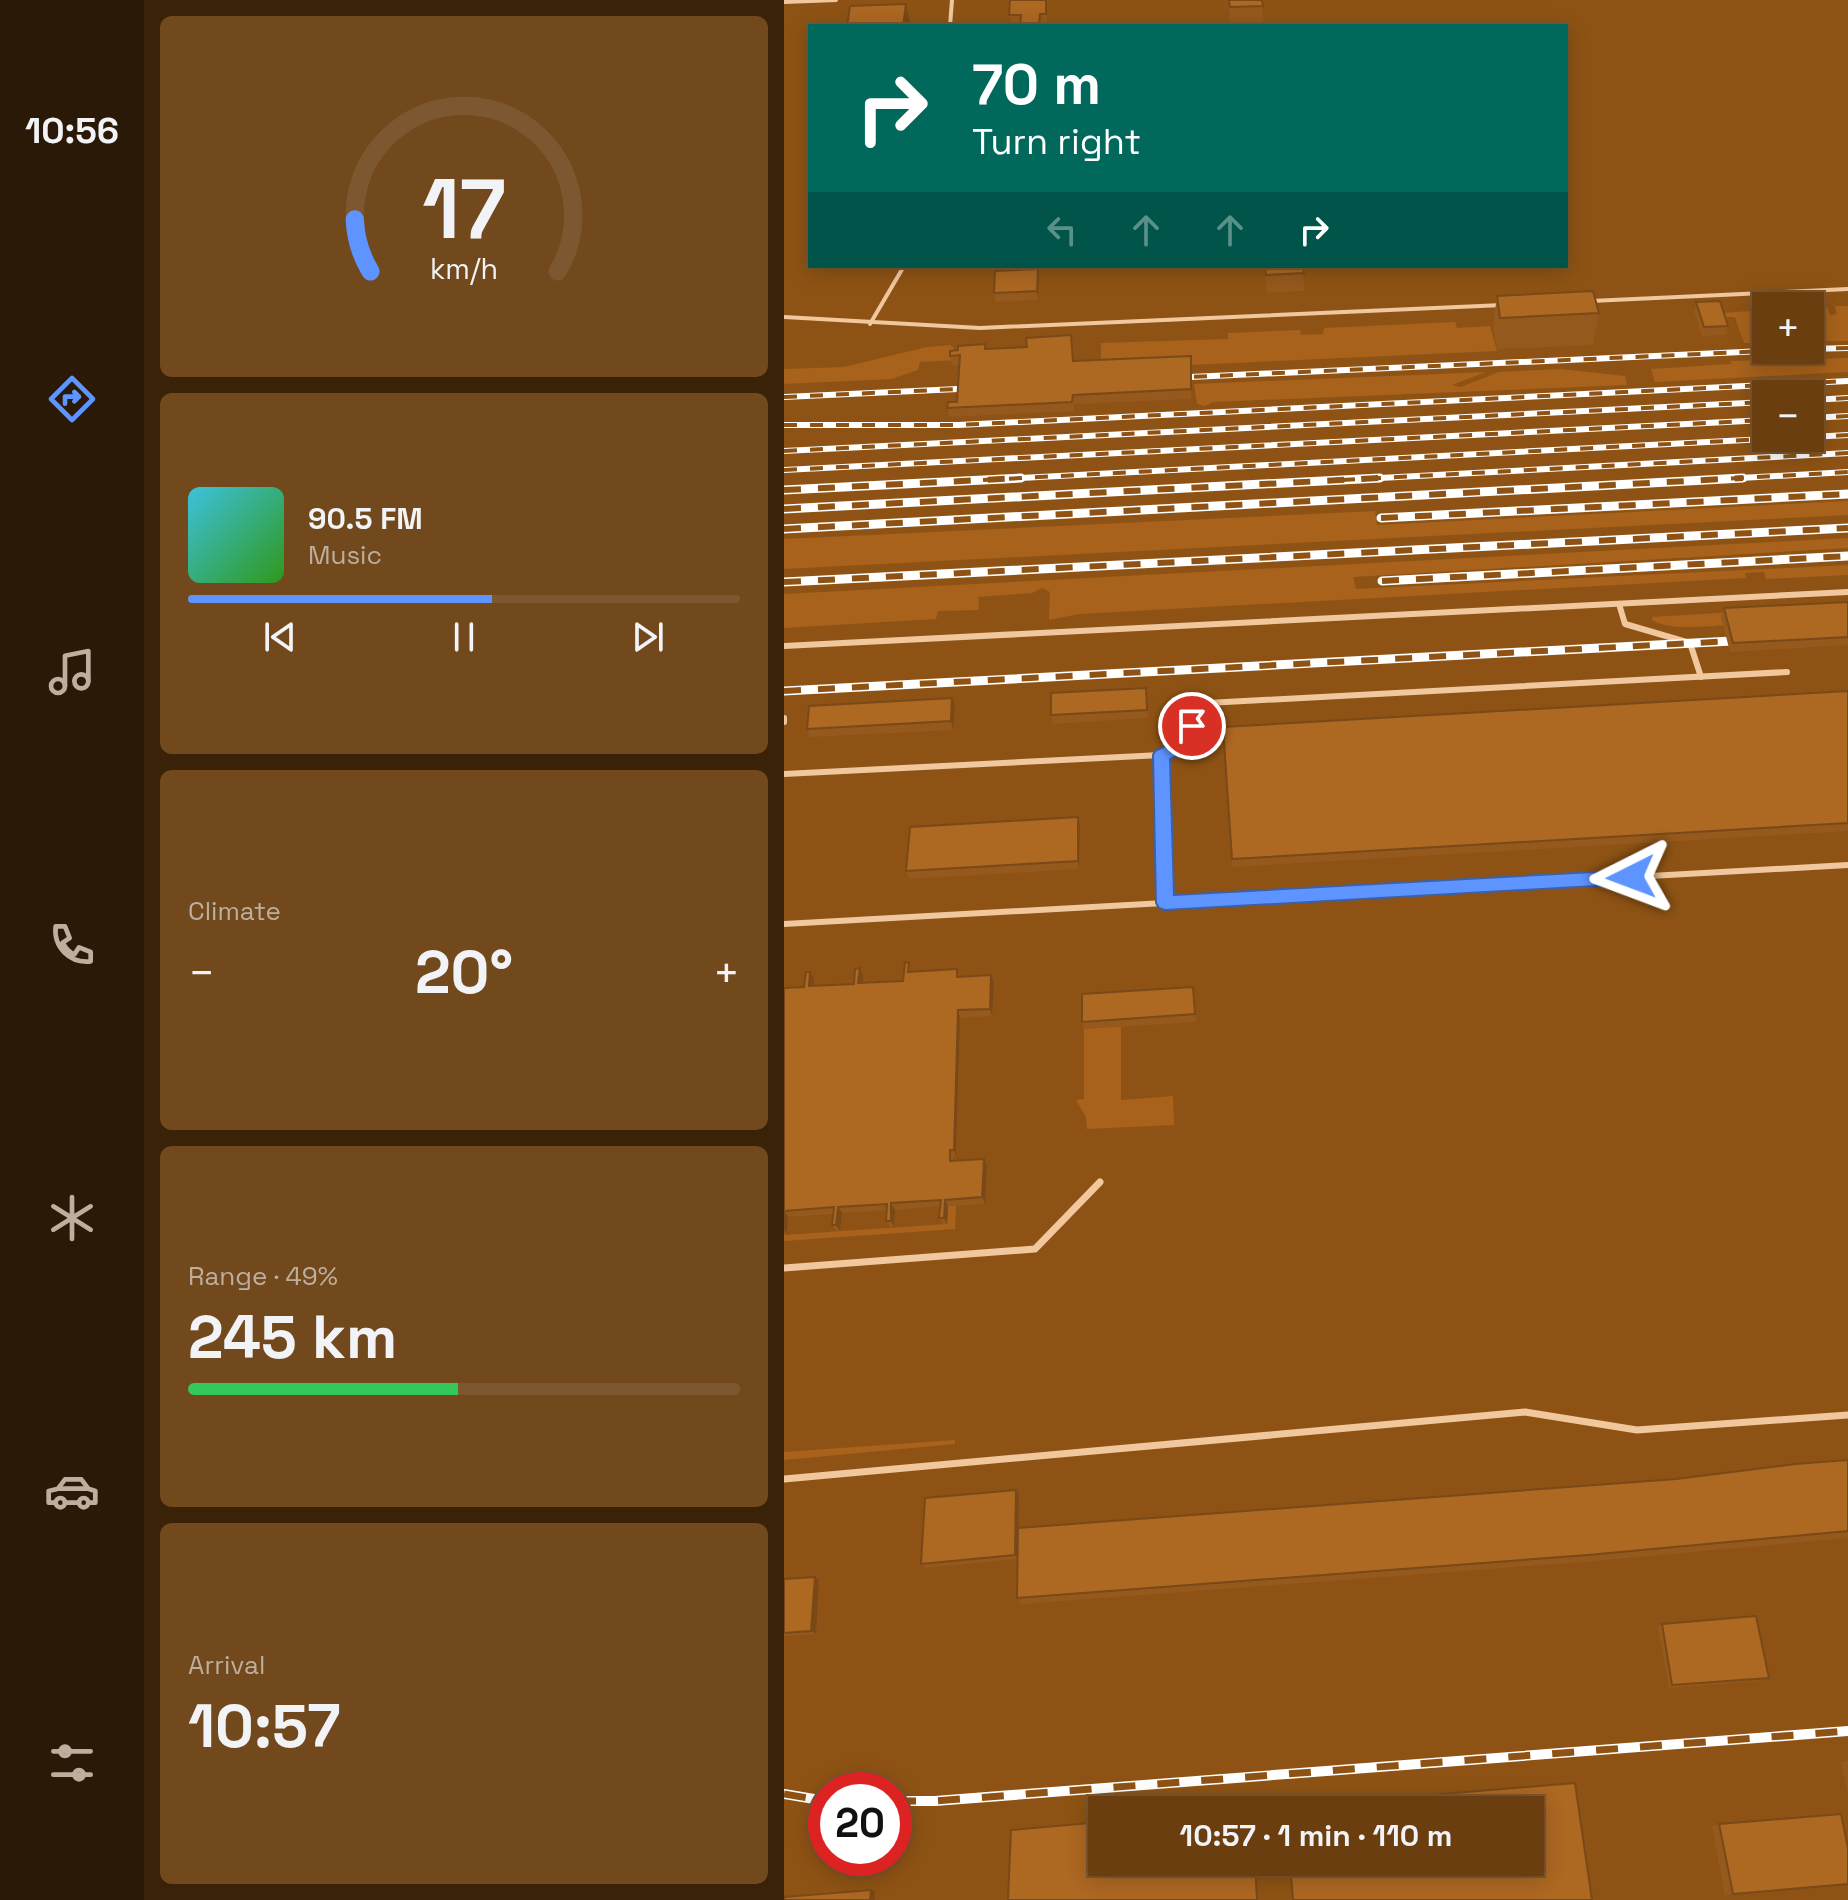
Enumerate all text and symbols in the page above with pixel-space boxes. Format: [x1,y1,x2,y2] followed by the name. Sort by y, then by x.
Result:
[972,49,1101,120] text: 70 m
[840,56,944,160] icon: right
[25,108,119,154] text: 10:56
[972,119,1141,165] text: Turn right
[422,156,506,262] text: 17
[1040,208,1084,252] icon: left
[1124,208,1168,252] icon: ahead
[1208,208,1252,252] icon: ahead
[1292,208,1336,252] icon: right
[430,252,498,288] text: km/h
[1752,292,1824,452] map controls
[1752,292,1824,364] button: +
[44,371,100,427] icon: directions
[1752,380,1824,452] button: −
[308,499,423,538] text: 90.5 FM
[308,538,382,572] text: Music
[258,615,302,659] icon: previous
[442,615,486,659] icon: pause
[626,615,670,659] icon: next
[44,644,100,700] icon: music
[1158,692,1226,760] pin
[1170,704,1214,748] icon: arrive
[1589,835,1673,919] position arrow
[188,894,281,928] text: Climate
[44,917,100,973] icon: phone
[415,934,513,1011] text: 20°
[188,945,215,1001] text: −
[713,945,740,1001] text: +
[44,1190,100,1246] icon: climate
[188,1259,338,1293] text: Range · 49%
[188,1299,397,1376] text: 245 km
[44,1463,100,1519] icon: car
[188,1648,265,1682] text: Arrival
[188,1688,340,1765] text: 10:57
[44,1735,100,1791] icon: filters
[808,1772,912,1876] speed limit sign: 20
[1180,1816,1452,1855] text: 10:57 · 1 min · 110 m

